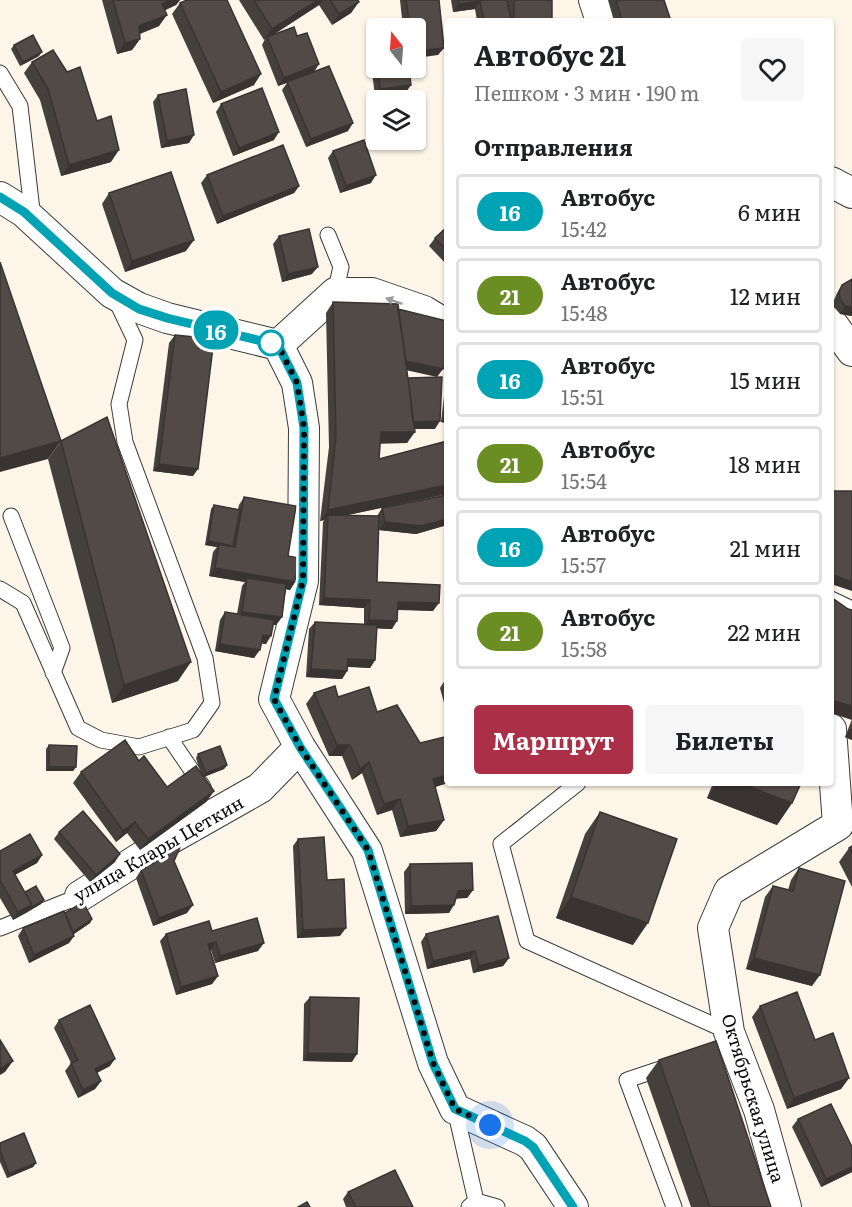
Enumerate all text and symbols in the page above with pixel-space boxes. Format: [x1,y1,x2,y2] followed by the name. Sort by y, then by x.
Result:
[366,18,426,78] north arrow
[366,18,426,150] map controls
[474,33,626,75] text: Автобус 21
[741,38,804,101] button: heart
[474,77,699,107] text: Пешком · 3 мин · 190 m
[366,90,426,150] button: layers
[474,130,633,163] text: Отправления
[561,180,655,213] text: Автобус
[738,195,801,228] text: 6 мин
[500,196,520,227] text: 16
[561,213,607,243] text: 15:42
[561,264,655,297] text: Автобус
[730,279,801,312] text: 12 мин
[500,280,520,311] text: 21
[385,295,403,305] one-way arrow
[561,297,608,327] text: 15:48
[189,310,243,350] line badge: 16
[206,315,226,346] text: 16
[258,330,284,356] unlabelled marker
[561,348,655,381] text: Автобус
[730,363,801,396] text: 15 мин
[500,364,520,395] text: 16
[561,381,604,411] text: 15:51
[561,432,655,465] text: Автобус
[729,447,801,480] text: 18 мин
[500,448,520,479] text: 21
[561,465,607,495] text: 15:54
[561,516,655,549] text: Автобус
[730,531,801,564] text: 21 мин
[500,532,520,563] text: 16
[561,549,606,579] text: 15:57
[561,600,655,633] text: Автобус
[727,615,801,648] text: 22 мин
[500,616,520,647] text: 21
[561,633,607,663] text: 15:58
[474,705,633,774] button: Маршрут
[645,705,804,774] button: Билеты
[68,788,248,908] street label: улица Клары Цеткин
[715,1010,793,1186] street label: Октябрьская улица
[475,1110,505,1140] your location

